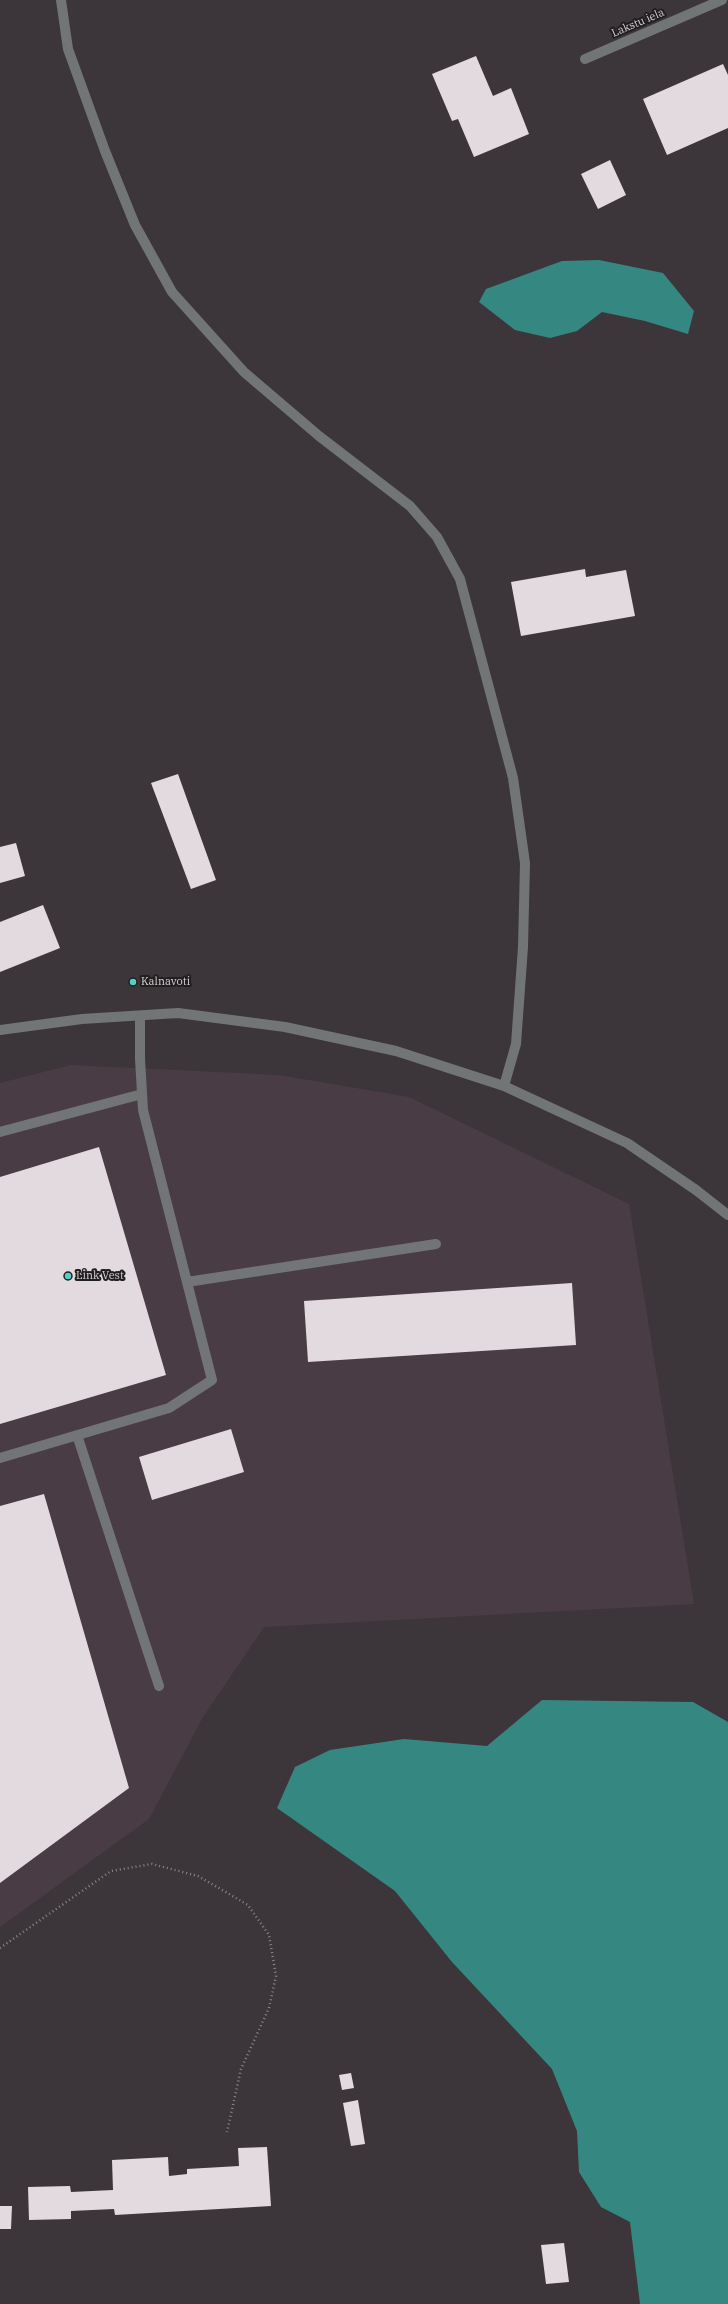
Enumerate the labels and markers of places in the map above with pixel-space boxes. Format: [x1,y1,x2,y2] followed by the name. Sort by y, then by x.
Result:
[141,975,190,989] place label: Kalnavoti
[128,977,138,987] marker: Kalnavoti
[76,1269,124,1283] place label: Link Vest
[63,1271,73,1281] marker: Link Vest

